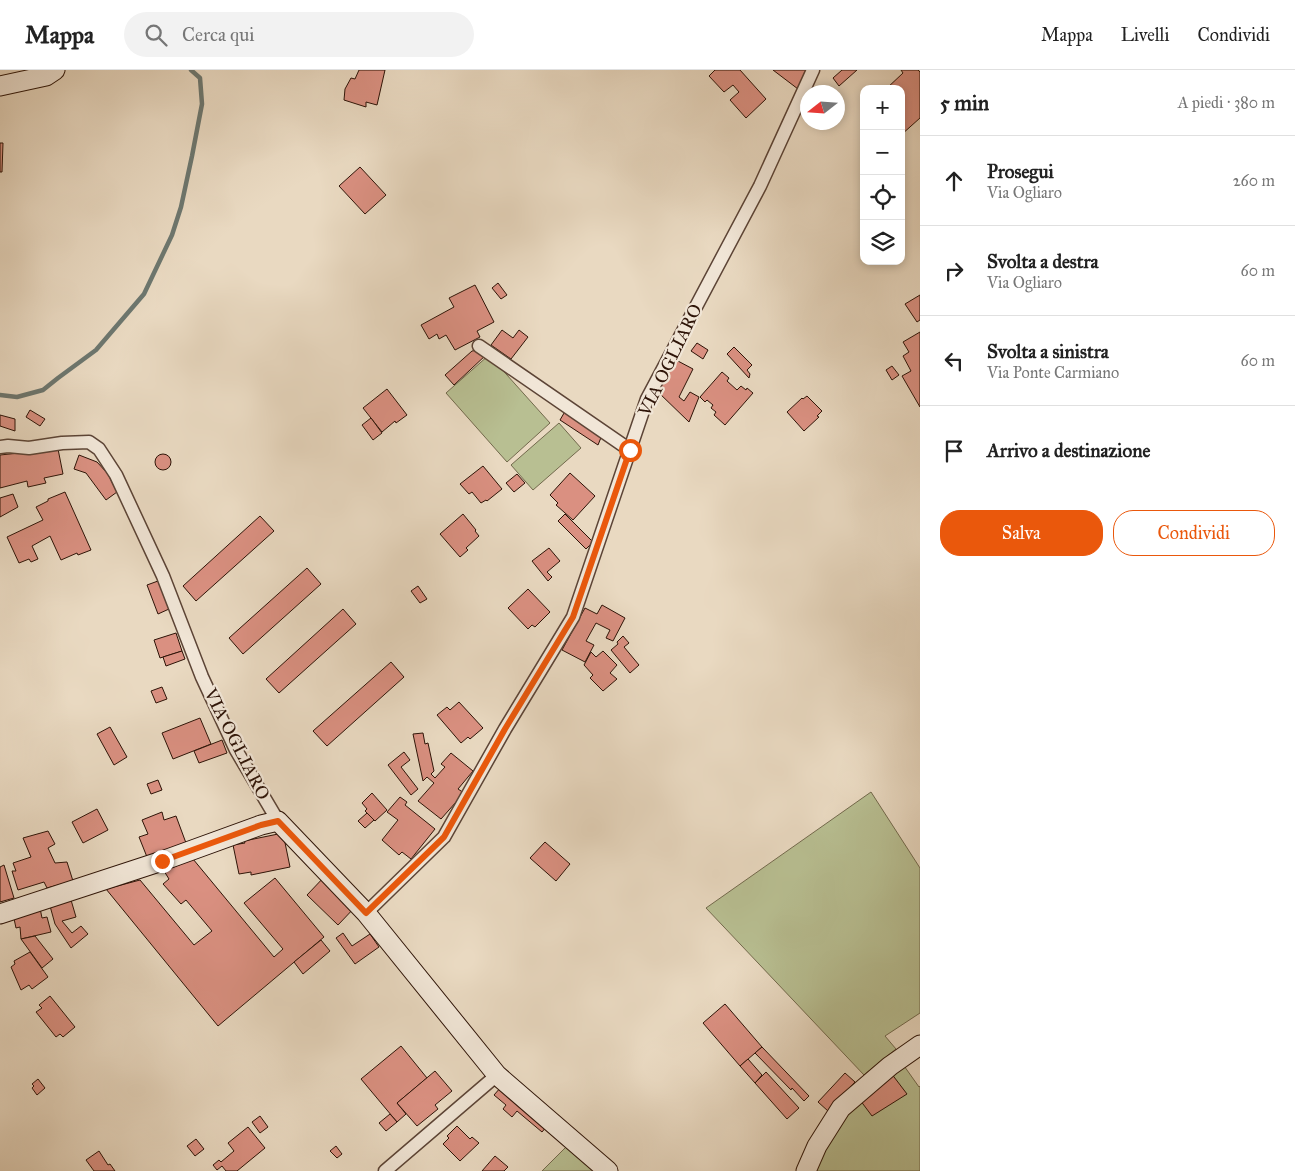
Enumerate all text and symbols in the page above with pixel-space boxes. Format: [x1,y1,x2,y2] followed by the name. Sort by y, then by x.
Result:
[124,12,474,57] search box
[25,20,94,50] text: Mappa
[142,21,170,49] icon: search
[182,23,255,46] text: Cerca qui
[1041,24,1093,46] text: Mappa
[1121,24,1169,46] text: Livelli
[1197,24,1270,46] text: Condividi
[800,85,845,130] north arrow
[860,85,905,265] map controls
[860,85,905,130] button: +
[940,90,989,116] text: 5 min
[1178,93,1275,112] text: A piedi · 380 m
[860,130,905,175] button: −
[987,160,1054,183] text: Prosegui
[940,167,968,195] icon: ahead
[1233,171,1275,190] text: 260 m
[860,175,905,220] button: locate
[987,183,1062,202] text: Via Ogliaro
[860,220,905,265] button: layers
[987,250,1099,273] text: Svolta a destra
[940,257,968,285] icon: right
[1241,261,1275,280] text: 60 m
[987,273,1062,292] text: Via Ogliaro
[633,300,707,421] street label: VIA OGLIARO
[987,340,1109,363] text: Svolta a sinistra
[940,347,968,375] icon: left
[1241,351,1275,370] text: 60 m
[987,363,1119,382] text: Via Ponte Carmiano
[940,437,968,465] icon: arrive
[619,439,642,462] route start
[987,439,1150,462] text: Arrivo a destinazione
[940,510,1103,556] button: Salva
[1113,510,1275,556] button: Condividi
[199,684,275,803] street label: VIA OGLIARO
[151,850,174,873] route end

